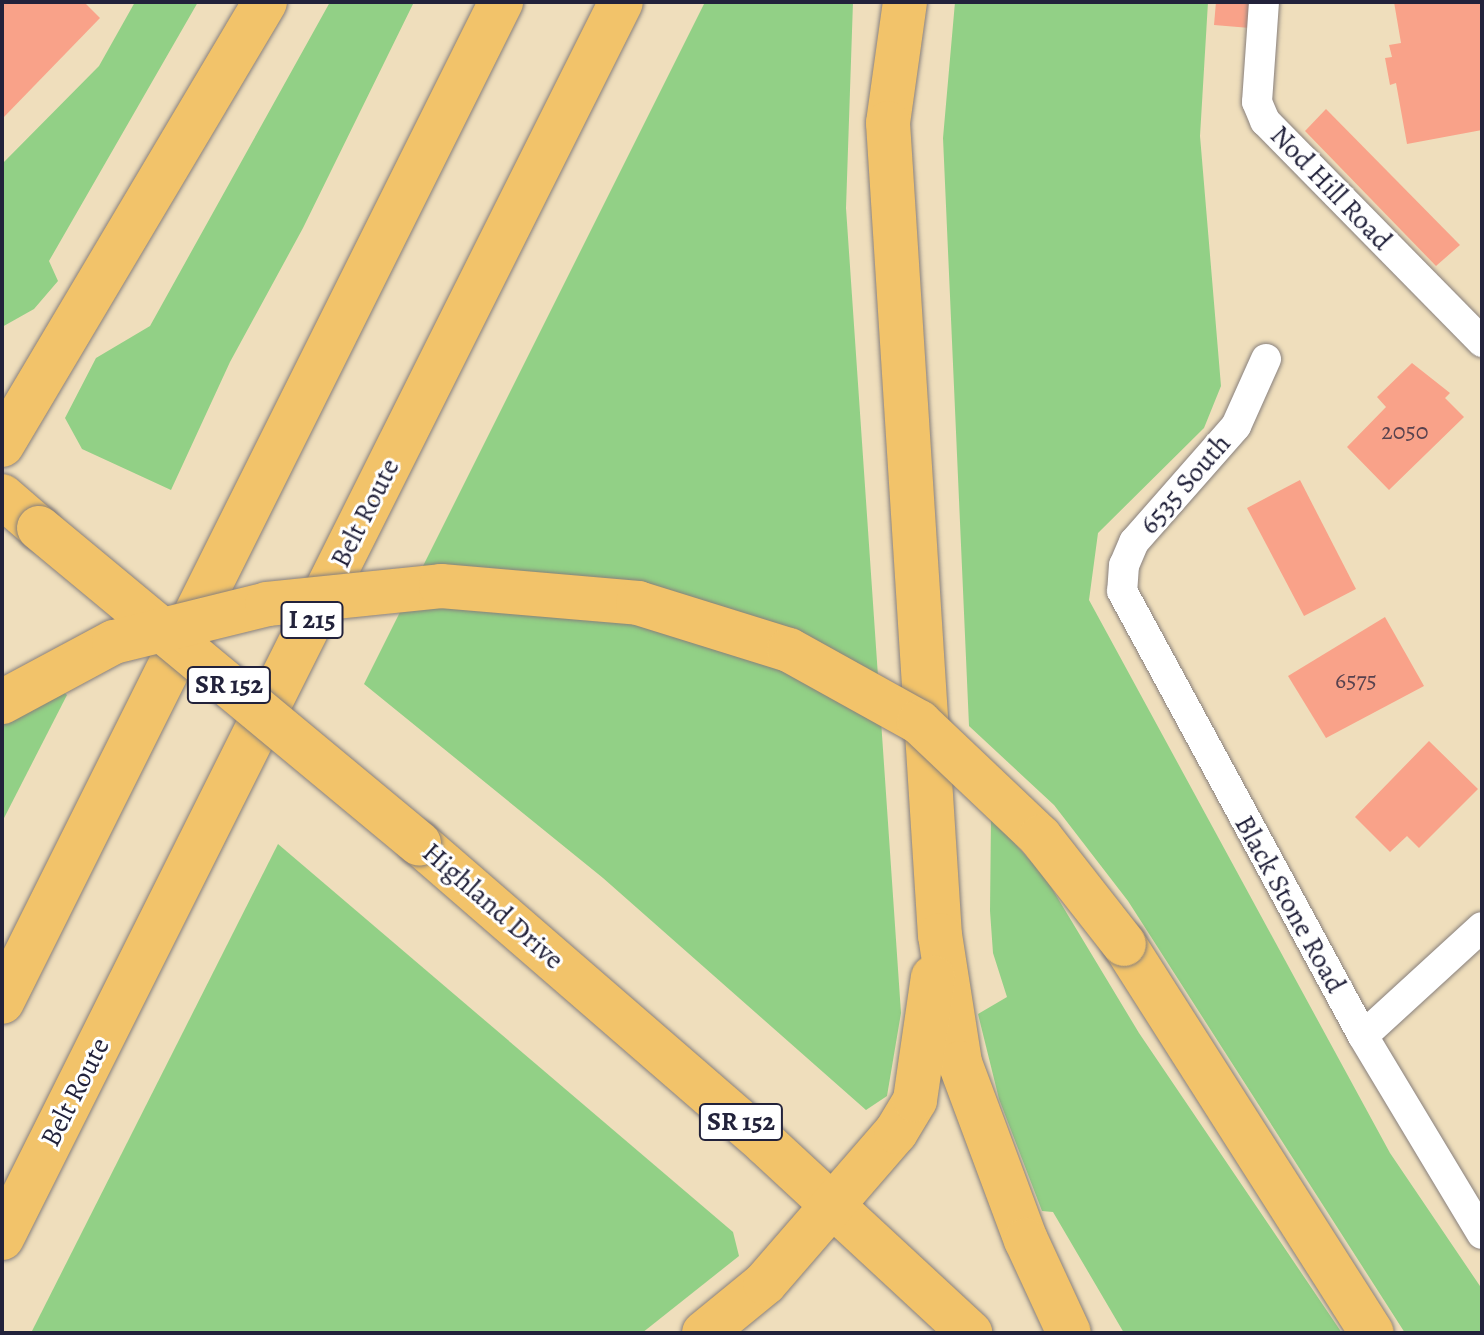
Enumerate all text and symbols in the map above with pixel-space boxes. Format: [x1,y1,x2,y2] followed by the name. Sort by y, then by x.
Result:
[1263,119,1399,257] street label: Nod Hill Road
[1381,418,1429,446] house number: 2050
[1132,427,1238,541] street label: 6535 South
[323,453,407,573] street label: Belt Route
[280,598,344,642] road number: I 215
[185,663,273,707] road number: SR 152
[1335,667,1377,695] house number: 6575
[1227,809,1353,999] street label: Black Stone Road
[415,835,571,977] street label: Highland Drive
[33,1032,117,1152] street label: Belt Route
[697,1100,785,1144] road number: SR 152

